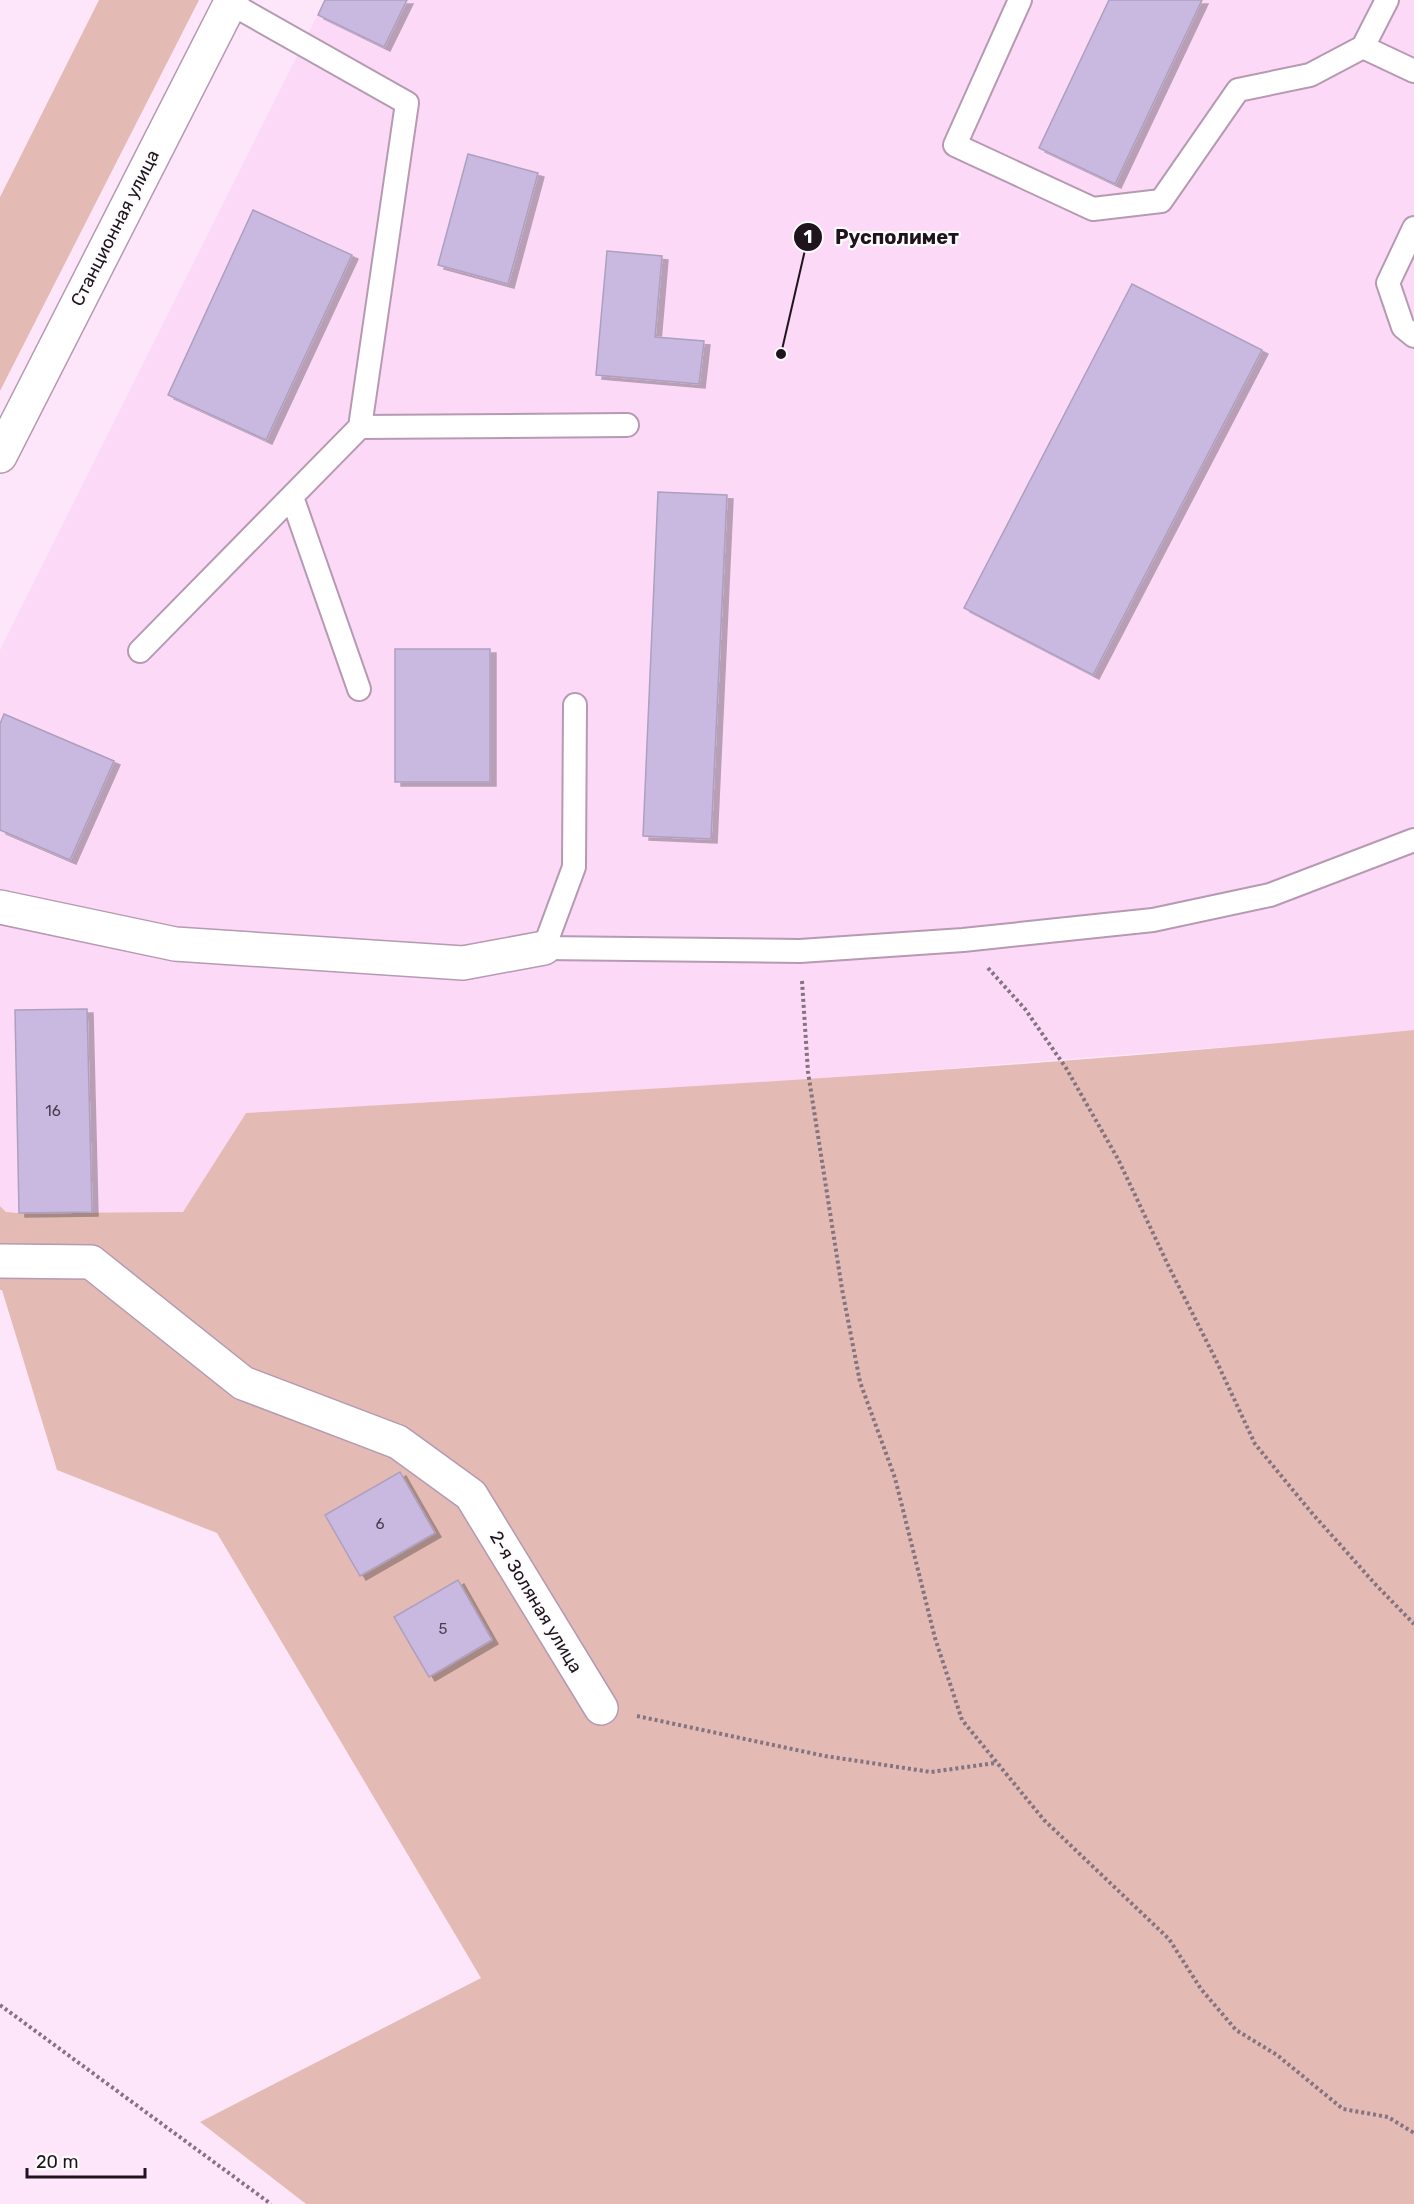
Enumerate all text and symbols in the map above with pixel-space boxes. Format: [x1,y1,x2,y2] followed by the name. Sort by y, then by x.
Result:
[66,146,164,310] street label: Станционная улица
[793,218,971,256] callout: Русполимет
[835,225,959,249] text: Русполимет
[804,226,812,248] text: 1
[45,1102,61,1120] house number: 16
[375,1515,385,1533] house number: 6
[485,1527,587,1677] street label: 2-я Золяная улица
[439,1620,448,1638] house number: 5
[27,2141,146,2179] scale bar
[36,2151,78,2173] text: 20 m

